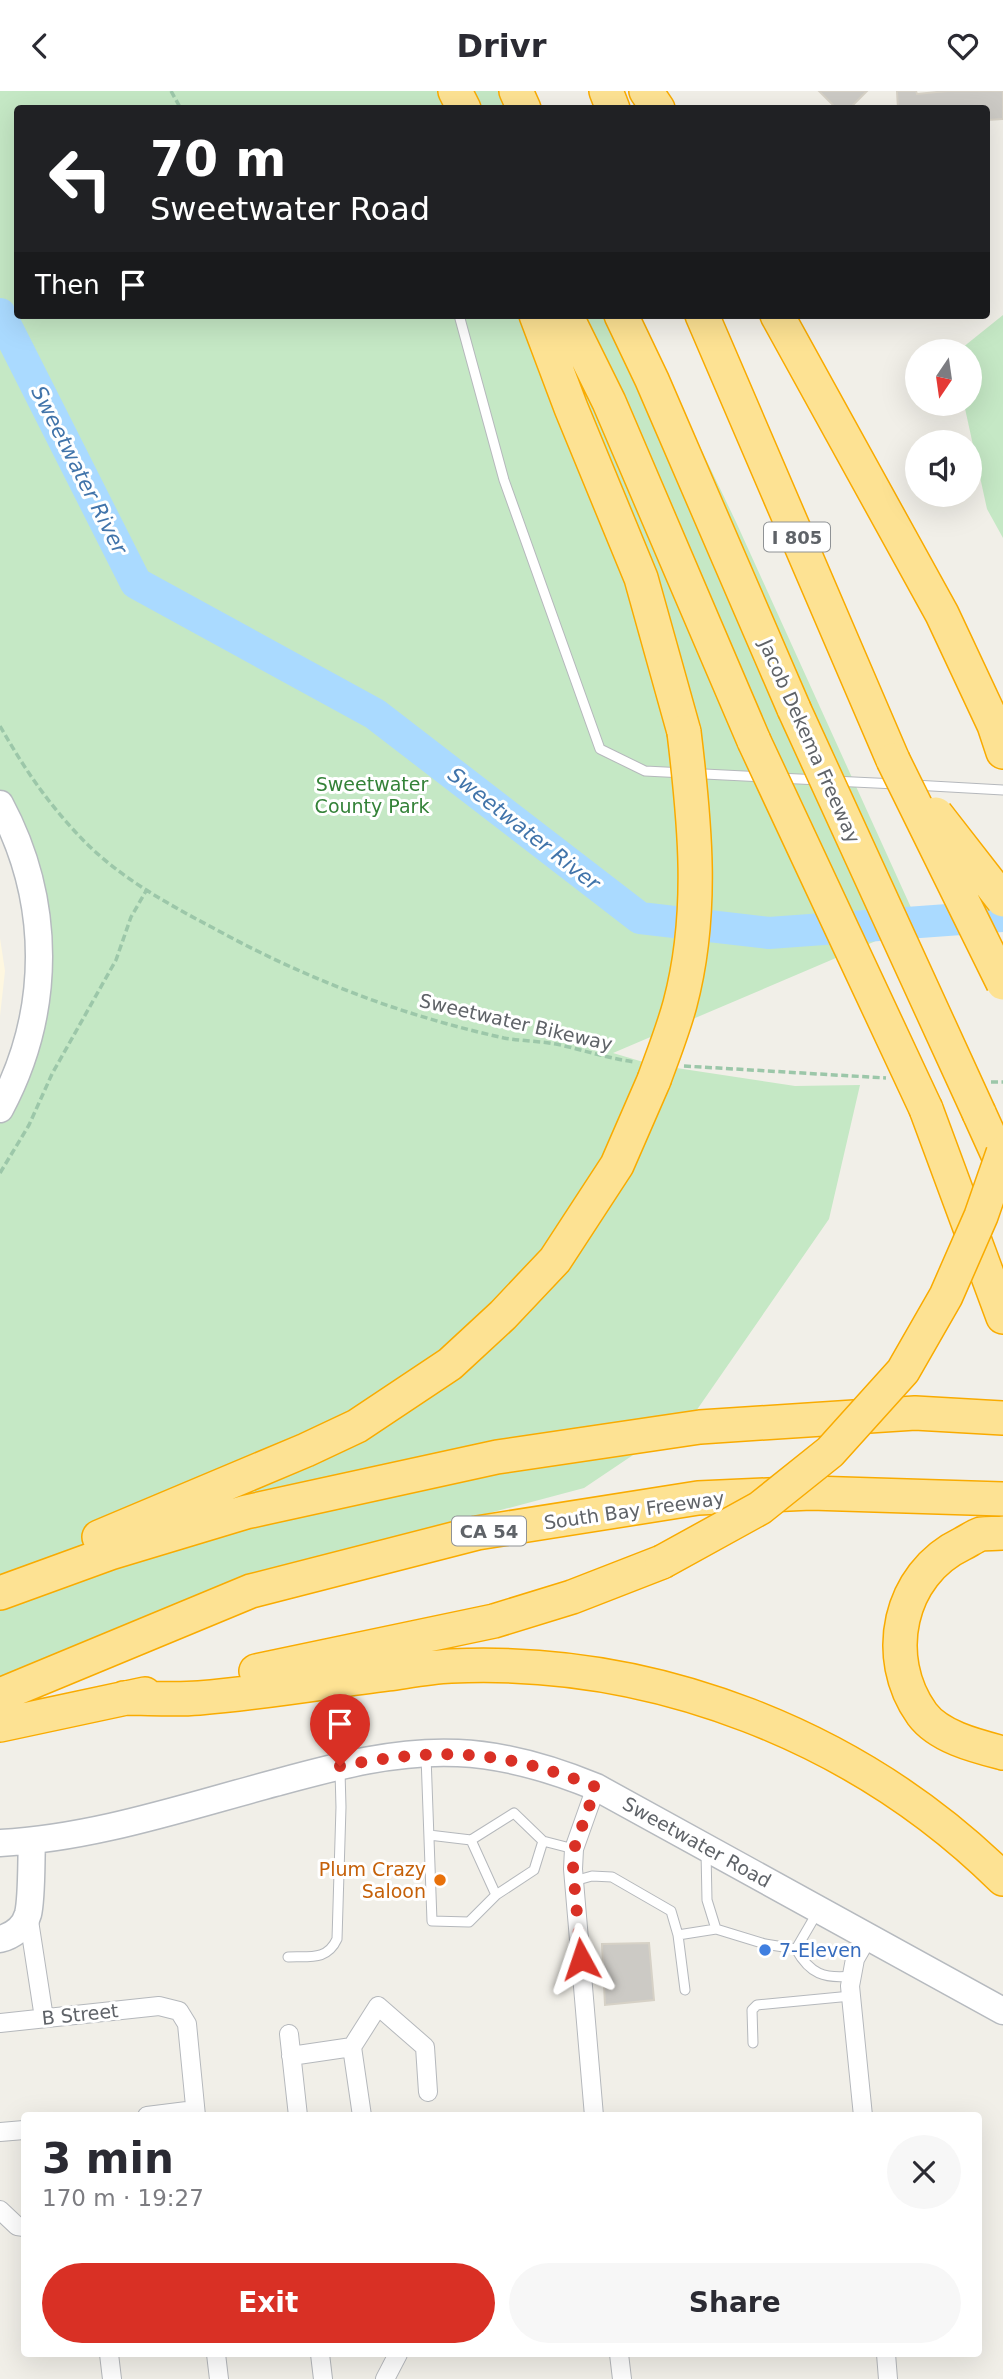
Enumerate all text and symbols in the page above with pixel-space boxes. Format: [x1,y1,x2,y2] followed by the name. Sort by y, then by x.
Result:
[21,27,59,65] icon: back
[457,27,546,65] text: Drivr
[944,27,982,65] icon: heart
[150,131,286,188] text: 70 m
[35,133,126,224] icon: left
[150,190,430,228] text: Sweetwater Road
[114,266,152,304] icon: arrive
[35,270,100,300] text: Then
[905,339,982,417] north arrow
[905,339,982,507] map controls
[26,382,132,559] water label: Sweetwater River
[905,430,982,507] button: sound
[764,523,830,552] road number: I 805
[755,635,865,846] street label: Jacob Dekema Freeway
[444,762,606,896] water label: Sweetwater River
[315,773,429,817] park label: Sweetwater County Park
[417,989,615,1055] street label: Sweetwater Bikeway
[542,1486,726,1534] street label: South Bay Freeway
[452,1517,526,1546] road number: CA 54
[310,1694,370,1766] pin
[321,1705,359,1743] icon: arrive
[619,1792,775,1892] street label: Sweetwater Road
[319,1858,426,1902] place label: Plum Crazy Saloon
[432,1872,448,1888] marker: Plum Crazy Saloon
[544,1922,618,1996] position arrow
[779,1939,862,1961] place label: 7-Eleven
[757,1942,773,1958] marker: 7-Eleven
[41,1999,119,2029] street label: B Street
[42,2134,174,2183] text: 3 min
[887,2135,961,2209] button: close
[42,2185,204,2211] text: 170 m · 19:27
[42,2263,495,2343] button: Exit
[509,2263,961,2343] button: Share

